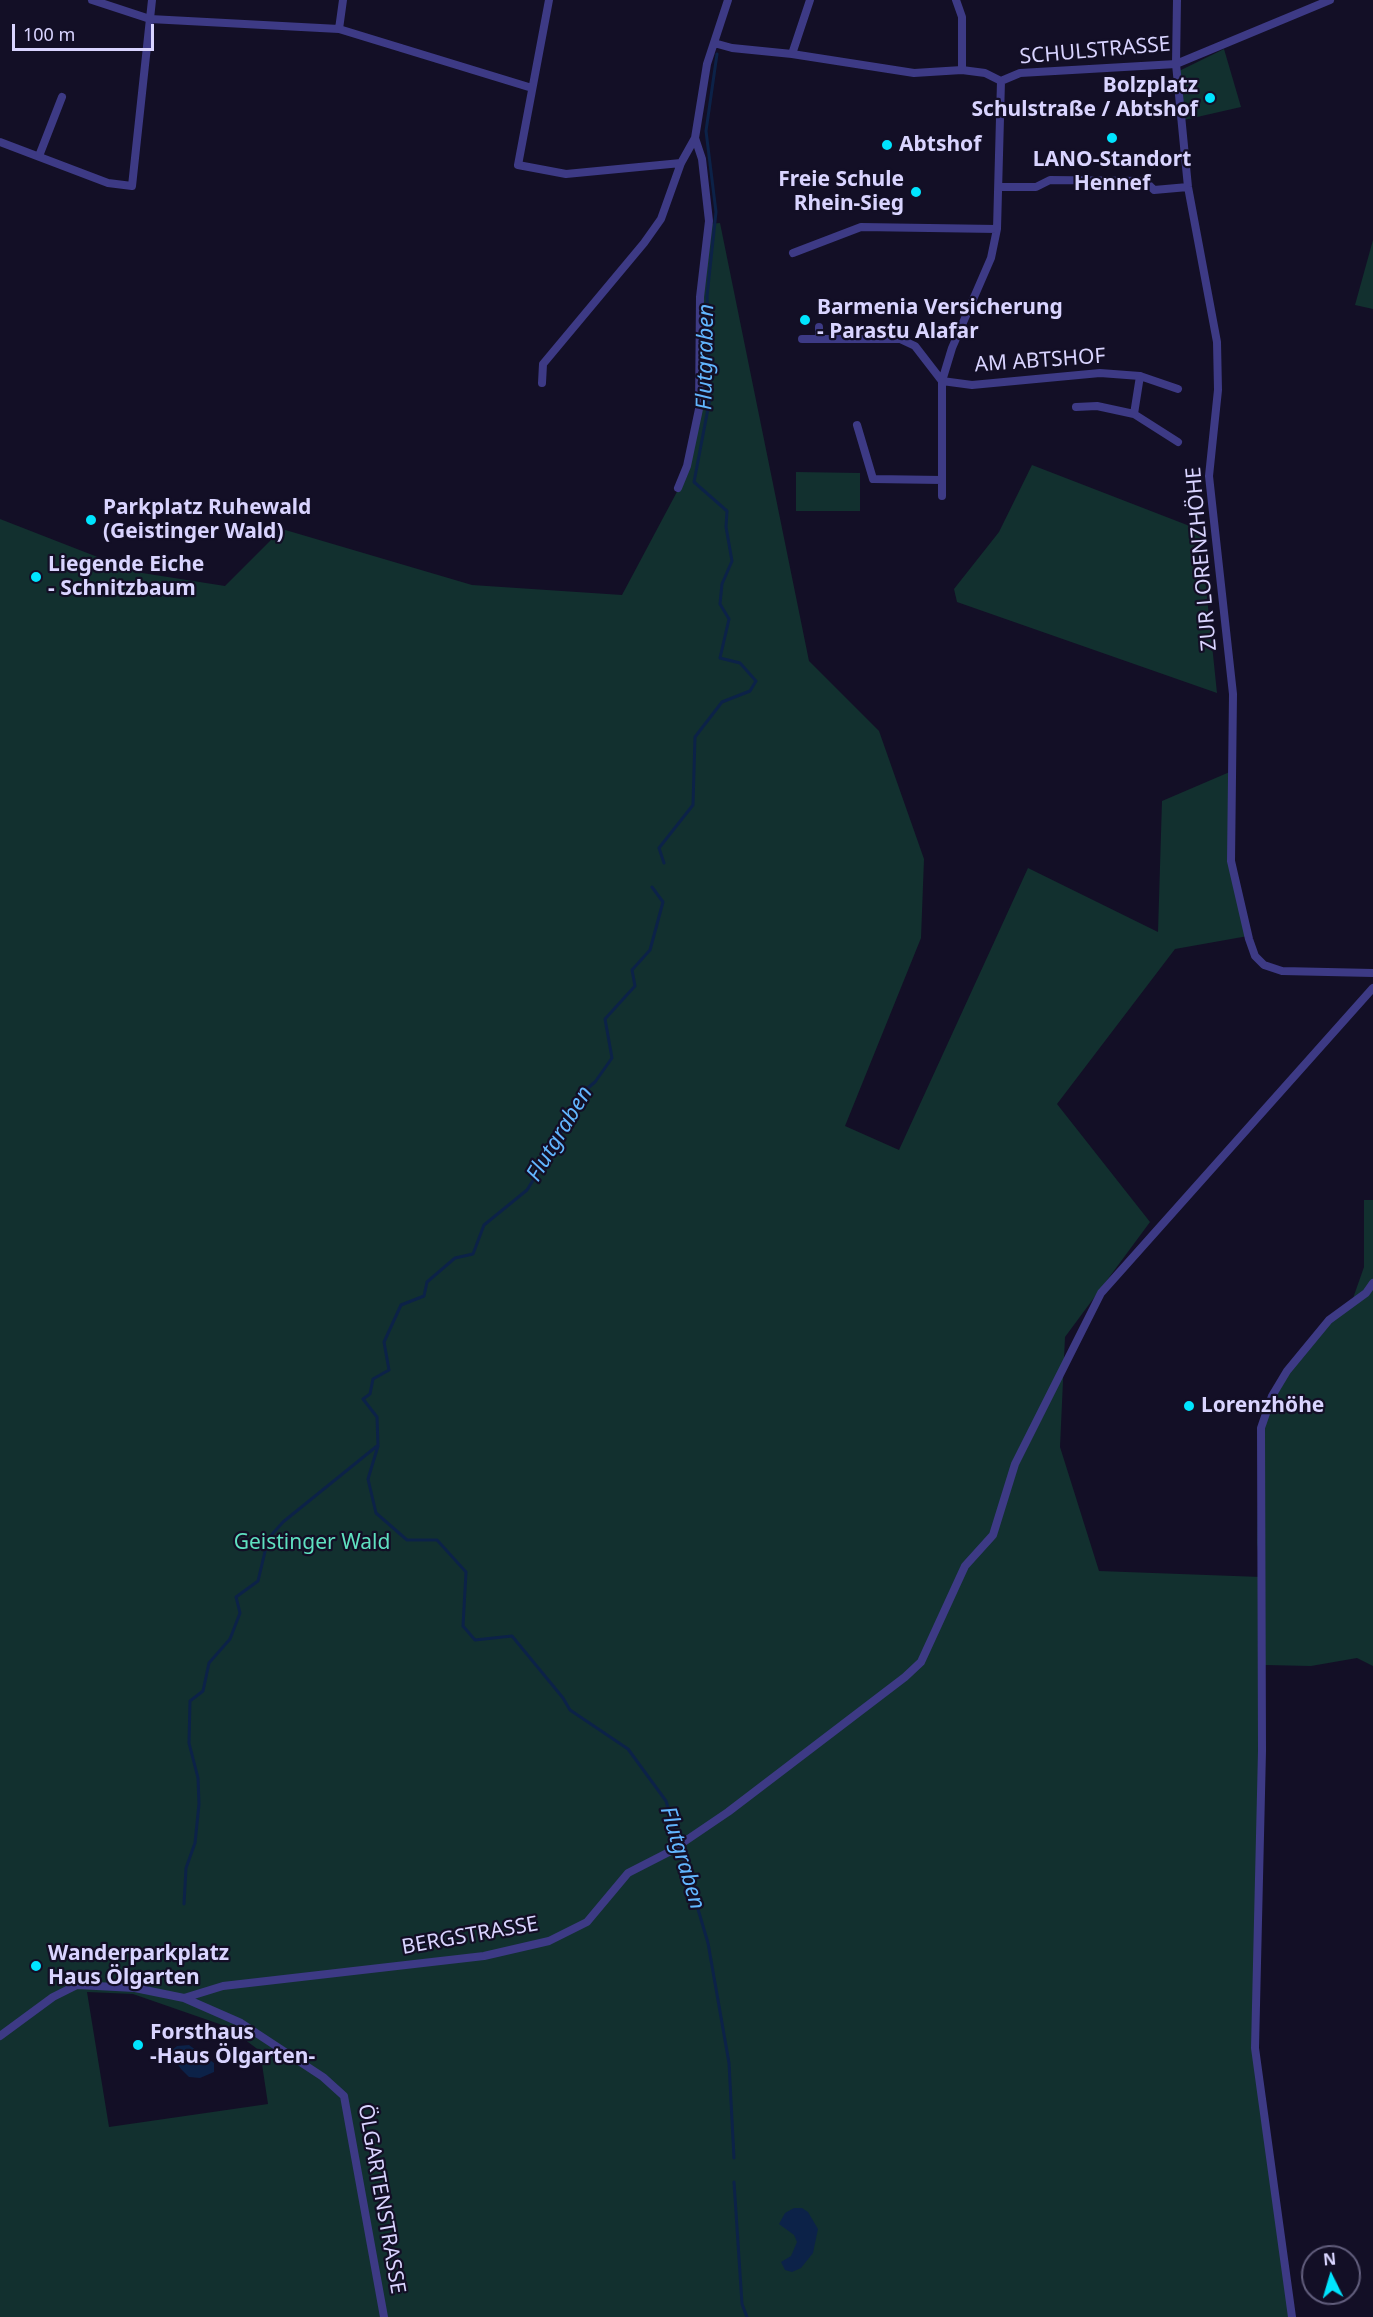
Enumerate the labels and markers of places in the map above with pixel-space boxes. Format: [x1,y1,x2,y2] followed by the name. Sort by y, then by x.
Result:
[972,73,1198,123] place label: Bolzplatz Schulstraße / Abtshof
[1203,91,1217,105] marker: Bolzplatz Schulstraße / Abtshof
[1105,131,1119,145] marker: LANO-Standort Hennef
[899,132,981,158] place label: Abtshof
[880,138,894,152] marker: Abtshof
[1033,147,1191,197] place label: LANO-Standort Hennef
[778,167,904,217] place label: Freie Schule Rhein-Sieg
[909,185,923,199] marker: Freie Schule Rhein-Sieg
[817,295,1063,345] place label: Barmenia Versicherung - Parastu Alafar
[798,313,812,327] marker: Barmenia Versicherung - Parastu Alafar
[103,495,311,545] place label: Parkplatz Ruhewald (Geistinger Wald)
[84,513,98,527] marker: Parkplatz Ruhewald (Geistinger Wald)
[48,552,204,602] place label: Liegende Eiche - Schnitzbaum
[29,570,43,584] marker: Liegende Eiche - Schnitzbaum
[1201,1393,1324,1419] place label: Lorenzhöhe
[1182,1399,1196,1413] marker: Lorenzhöhe
[48,1941,229,1991] place label: Wanderparkplatz Haus Ölgarten
[29,1959,43,1973] marker: Wanderparkplatz Haus Ölgarten
[150,2020,315,2070] place label: Forsthaus -Haus Ölgarten-
[131,2038,145,2052] marker: Forsthaus -Haus Ölgarten-

